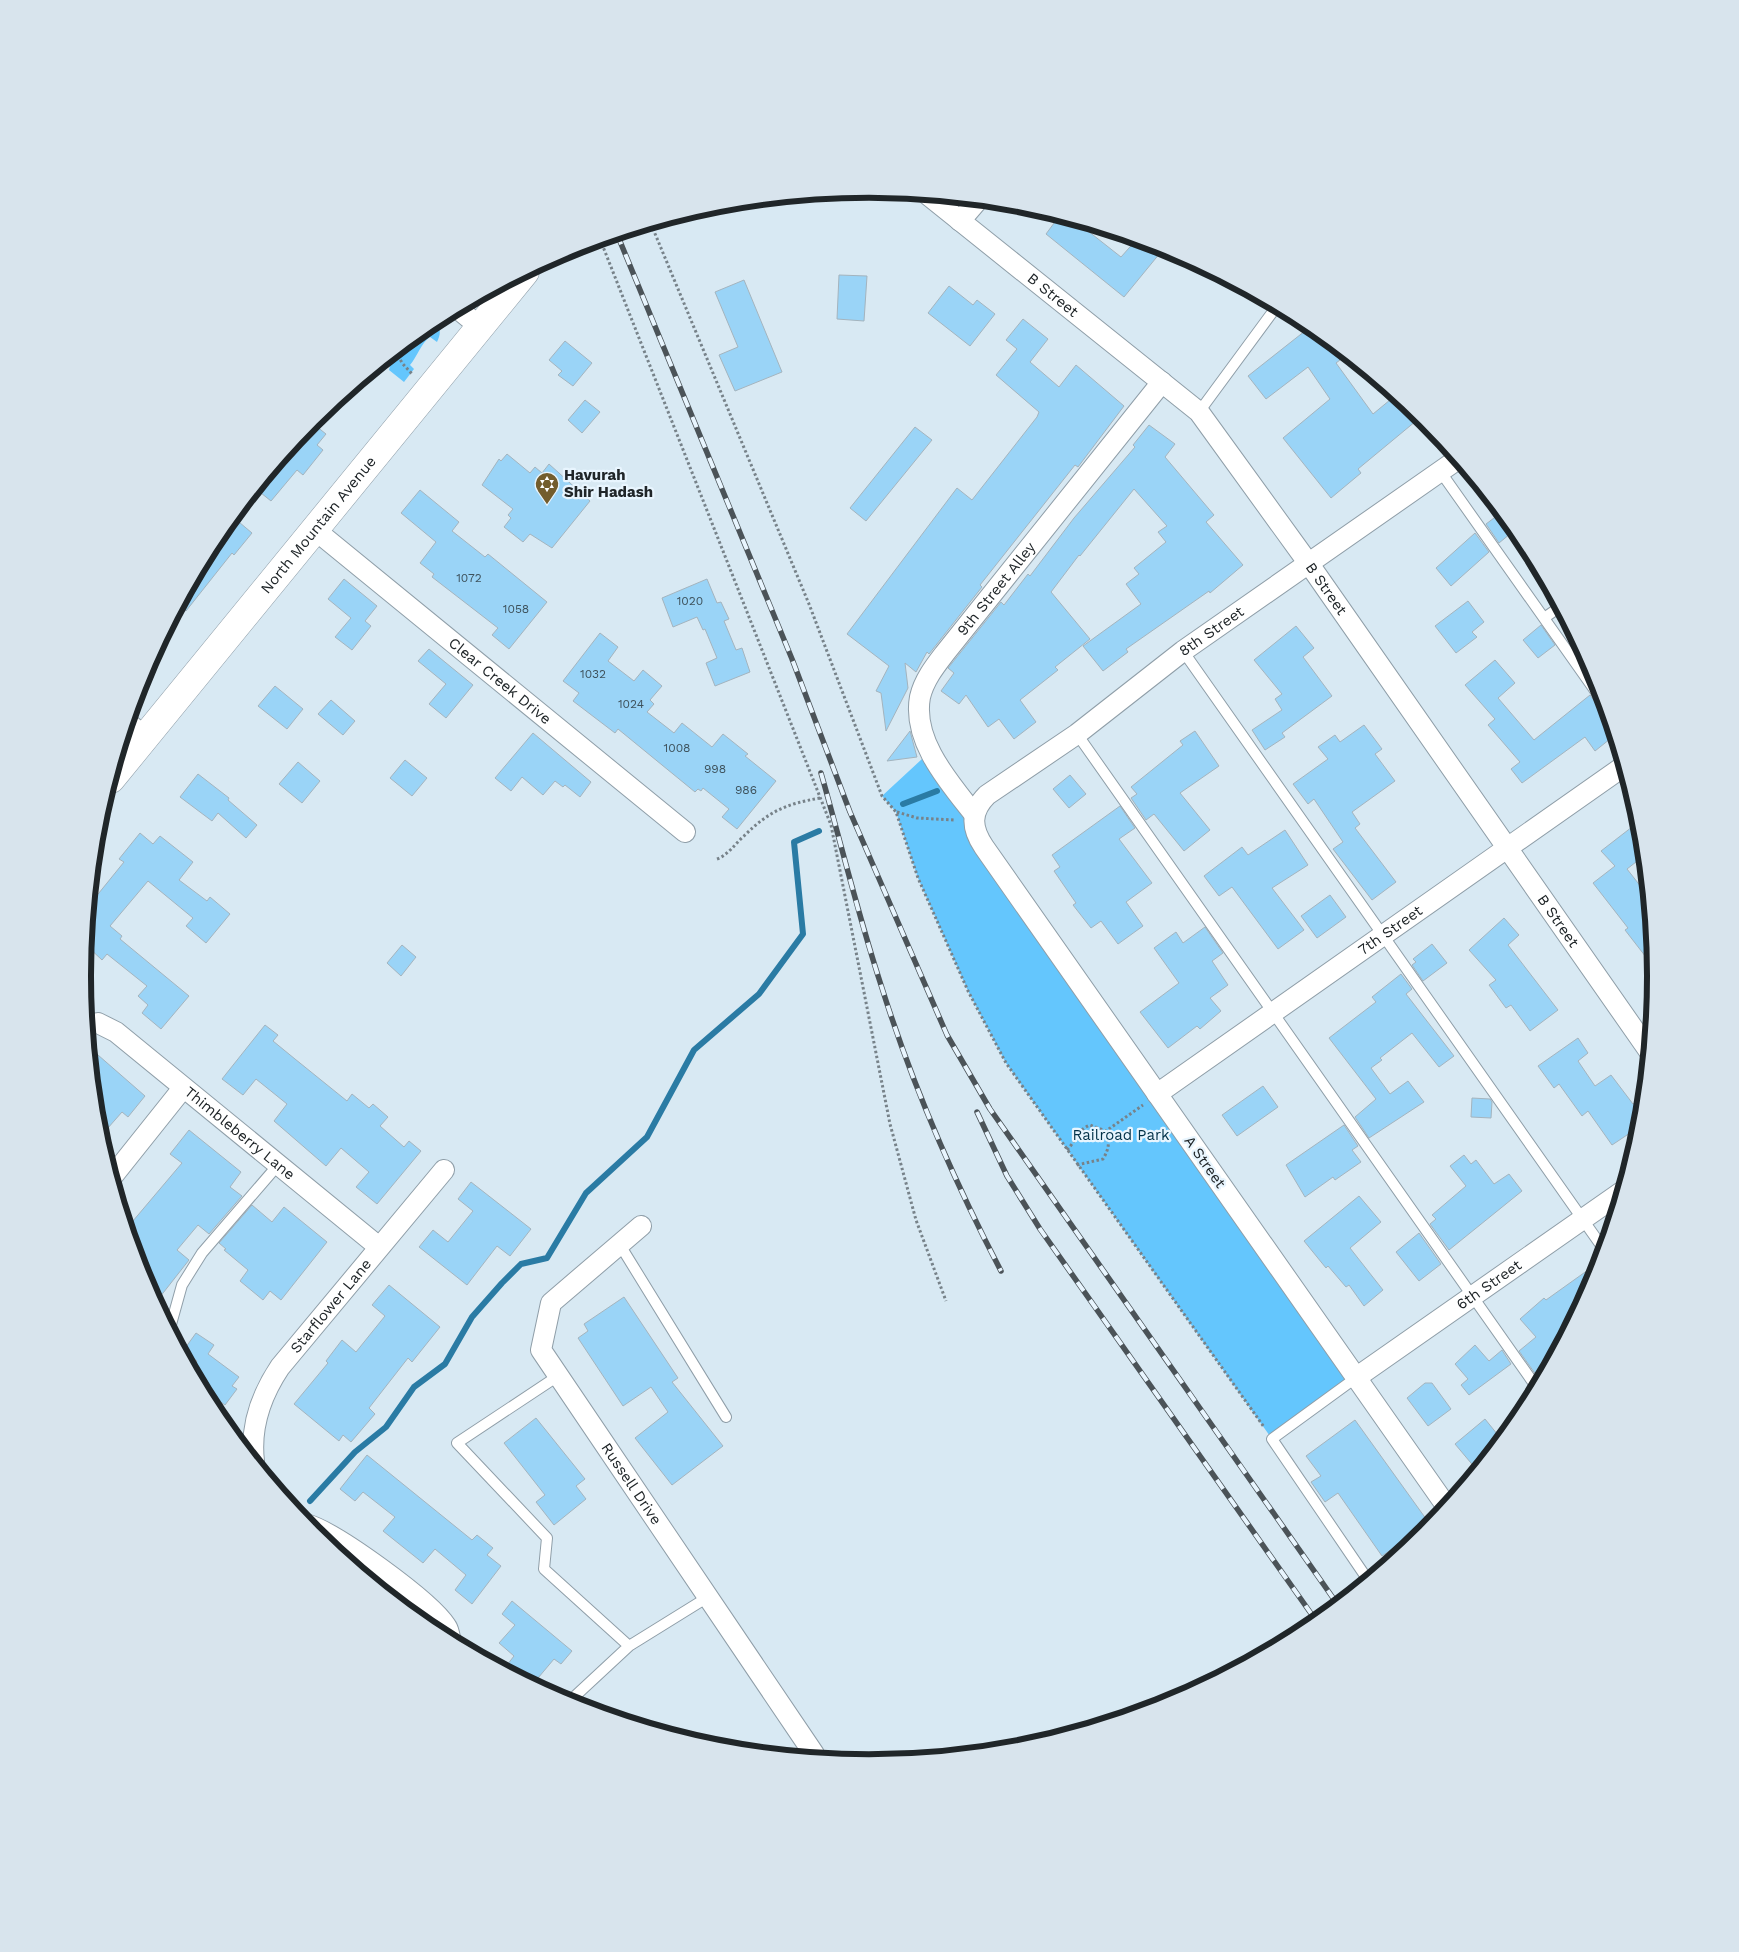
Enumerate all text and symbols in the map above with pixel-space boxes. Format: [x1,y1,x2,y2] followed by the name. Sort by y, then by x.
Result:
[1024,269,1083,321] street label: B Street
[257,453,380,597] street label: North Mountain Avenue
[564,466,653,501] place label: Havurah Shir Hadash
[534,471,560,505] synagogue icon: Havurah Shir Hadash
[953,538,1039,639] street label: 9th Street Alley
[1302,559,1351,619] street label: B Street
[456,571,482,585] house number: 1072
[677,594,703,608] house number: 1020
[503,602,529,616] house number: 1058
[1175,602,1248,660] street label: 8th Street
[445,634,555,728] street label: Clear Creek Drive
[580,667,606,681] house number: 1032
[618,697,644,711] house number: 1024
[663,741,691,755] house number: 1008
[704,762,726,776] house number: 998
[735,783,757,797] house number: 986
[1534,891,1583,951] street label: B Street
[1355,901,1426,959] street label: 7th Street
[181,1083,299,1184] street label: Thimbleberry Lane
[1072,1126,1170,1144] park label: Railroad Park
[1181,1132,1230,1192] street label: A Street
[286,1255,375,1357] street label: Starflower Lane
[1453,1255,1525,1314] street label: 6th Street
[597,1440,665,1528] street label: Russell Drive

